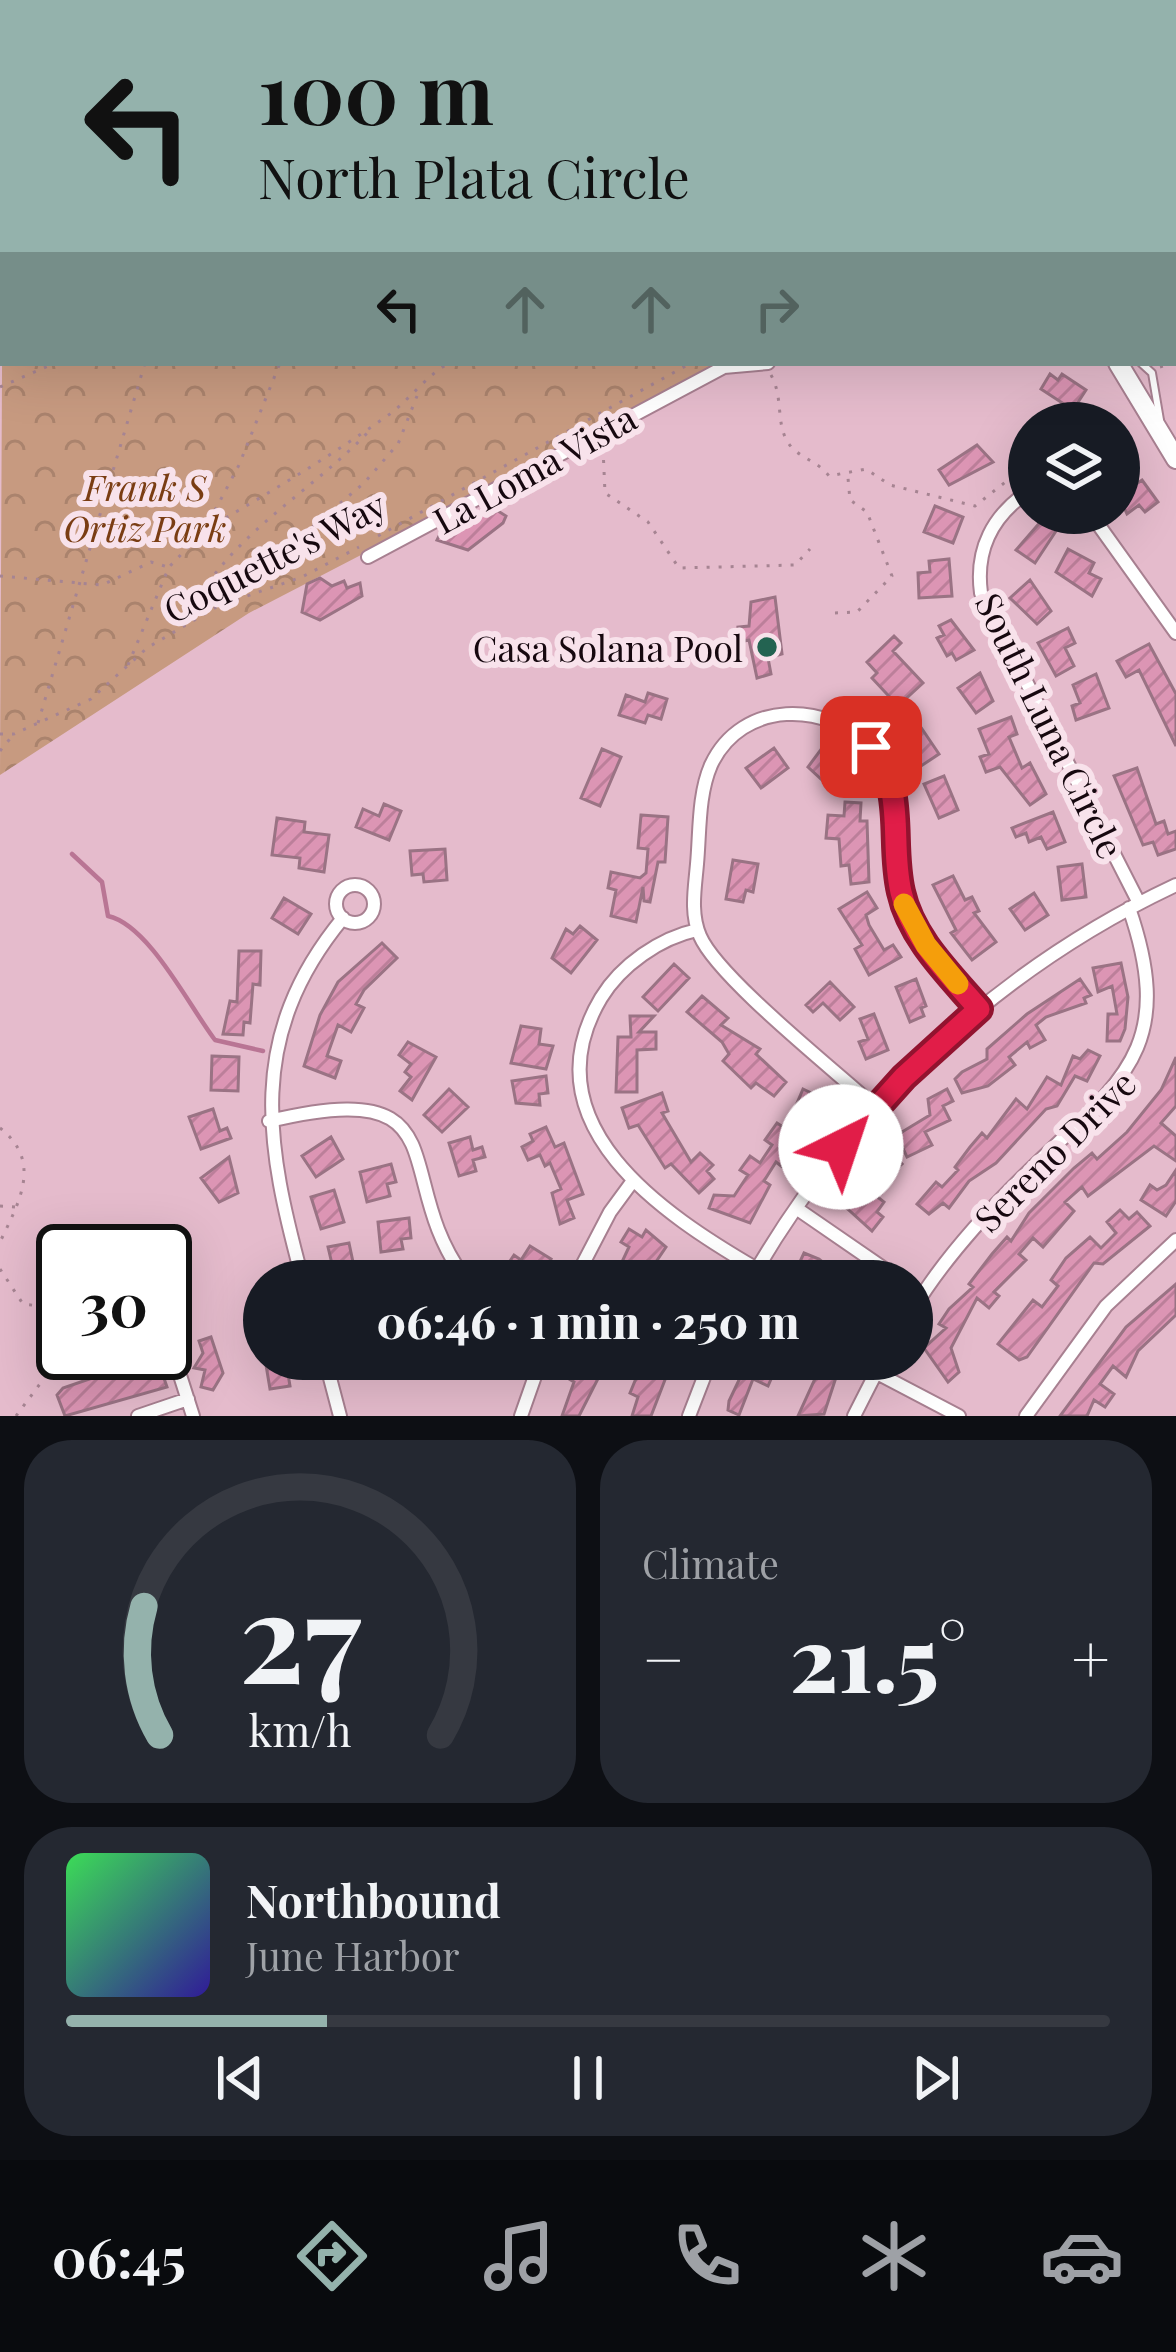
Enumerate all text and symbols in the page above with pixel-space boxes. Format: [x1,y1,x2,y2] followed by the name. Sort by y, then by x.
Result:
[258,34,494,146] text: 100 m
[60,48,216,204] icon: left
[258,141,690,213] text: North Plata Circle
[366,276,432,342] icon: left
[492,276,558,342] icon: ahead
[618,276,684,342] icon: ahead
[744,276,810,342] icon: right
[424,393,644,543] street label: La Loma Vista
[1008,402,1140,534] map controls
[1008,402,1140,534] button: layers
[63,462,227,551] park label: Frank S Ortiz Park
[155,479,393,633] street label: Coquette's Way
[966,584,1136,866] street label: South Luna Circle
[473,623,743,671] place label: Casa Solana Pool
[754,634,780,660] marker: Casa Solana Pool
[820,696,922,798] pin
[838,714,904,780] icon: arrive
[963,1059,1145,1241] street label: Sereno Drive
[778,1084,904,1210] position arrow
[36,1224,192,1380] speed limit sign: 30
[377,1290,799,1350] text: 06:46 · 1 min · 250 m
[642,1537,779,1589] text: Climate
[239,1549,361,1715] text: 27
[790,1596,966,1716] text: 21.5°
[642,1613,685,1701] text: −
[1071,1613,1110,1701] text: +
[249,1700,351,1757] text: km/h
[246,1869,501,1929] text: Northbound
[246,1929,460,1981] text: June Harbor
[207,2045,273,2111] icon: previous
[555,2045,621,2111] icon: pause
[903,2045,969,2111] icon: next
[290,2214,374,2298] icon: directions
[477,2214,561,2298] icon: music
[665,2214,749,2298] icon: phone
[852,2214,936,2298] icon: climate
[1040,2214,1124,2298] icon: car
[52,2220,186,2292] text: 06:45

